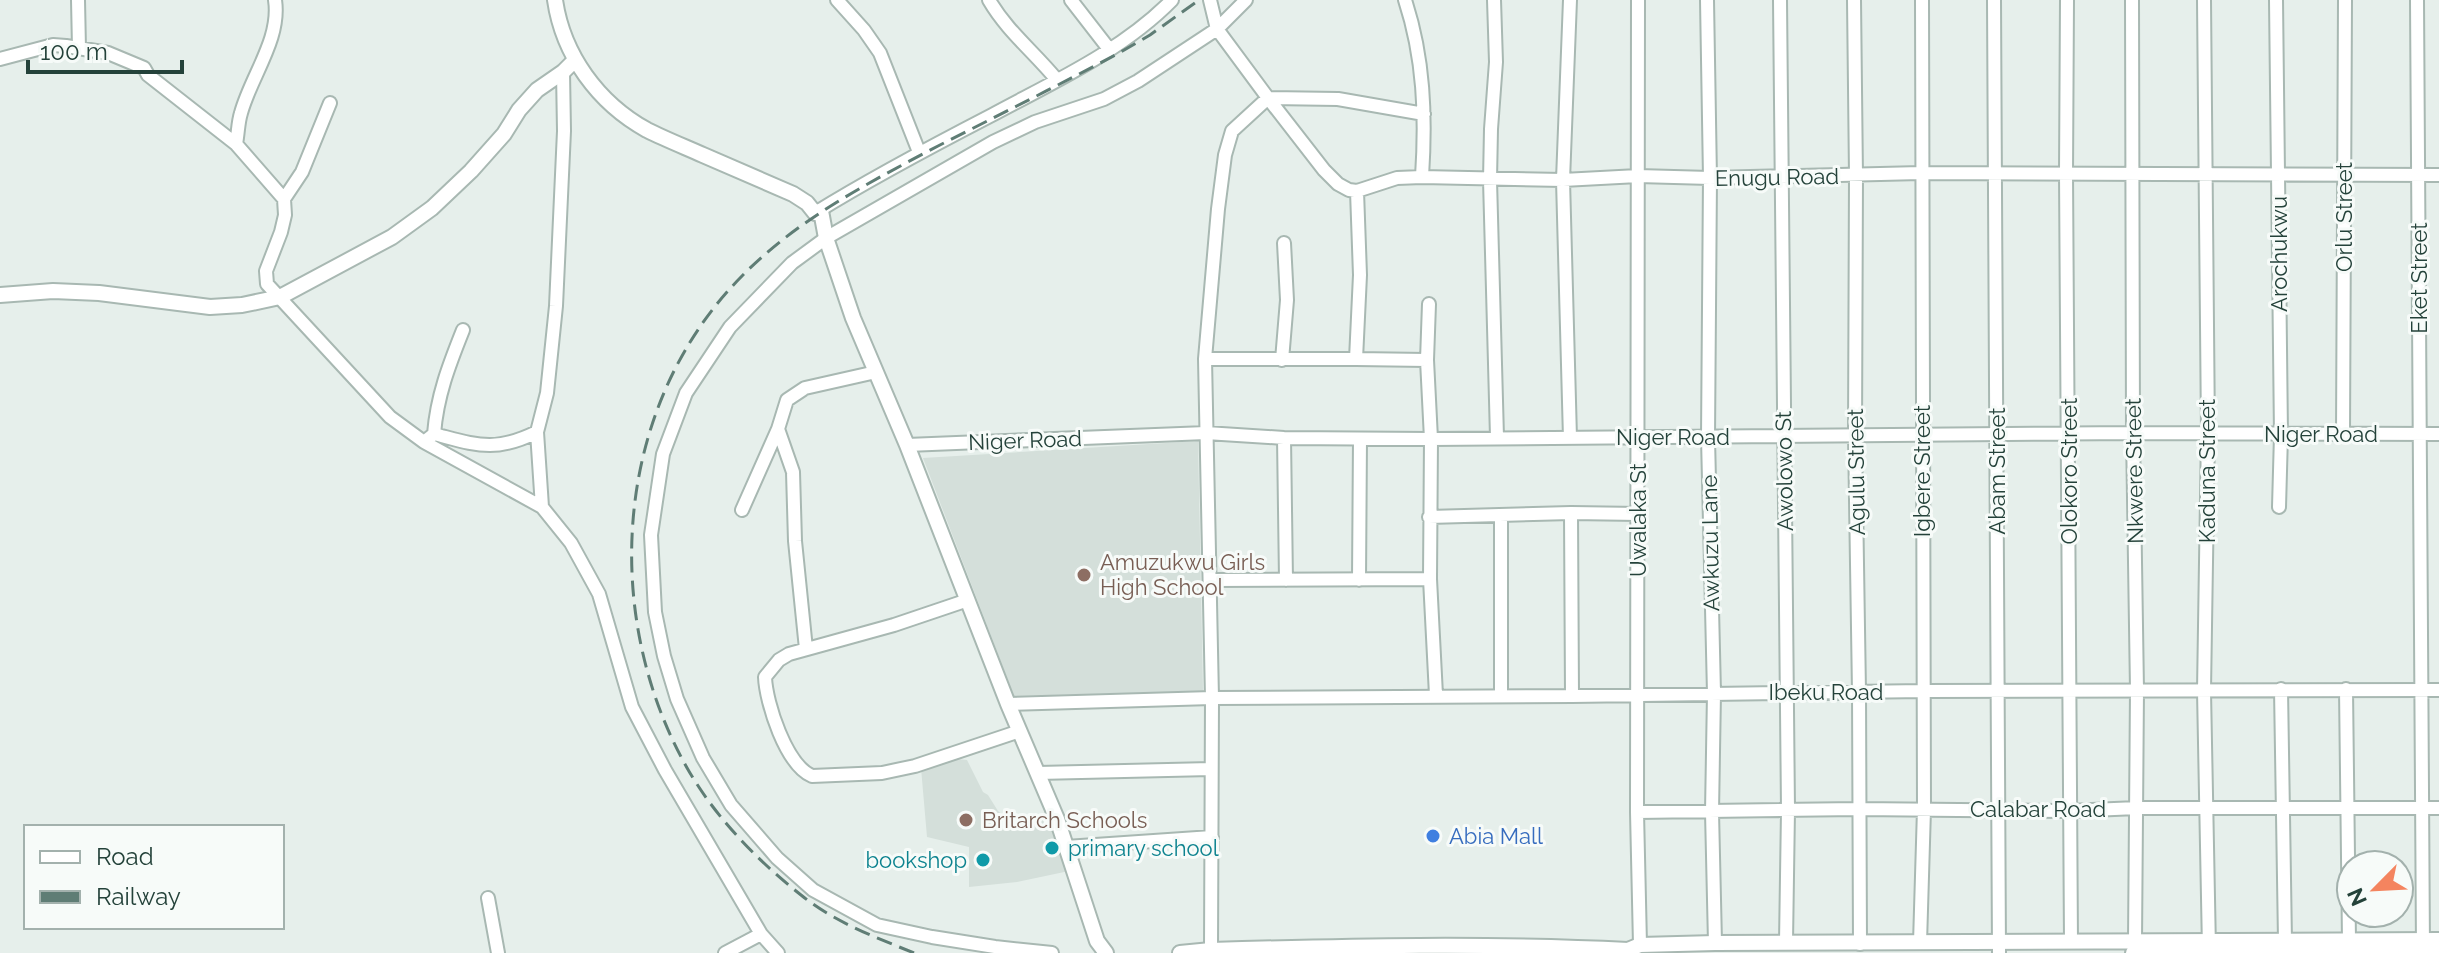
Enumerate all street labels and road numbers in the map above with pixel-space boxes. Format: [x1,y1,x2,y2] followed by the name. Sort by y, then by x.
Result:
[2331,161,2357,272] street label: Orlu Street
[1715,163,1839,191] street label: Enugu Road
[2266,196,2292,312] street label: Arochukwu
[2406,222,2432,334] street label: Eket Street
[2056,397,2082,544] street label: Olokoro Street
[2120,397,2148,544] street label: Nkwere Street
[2194,398,2220,543] street label: Kaduna Street
[1909,404,1935,537] street label: Igbere Street
[1984,407,2010,535] street label: Abam Street
[1842,408,1870,536] street label: Agulu Street
[1770,410,1798,531] street label: Awolowo St
[2264,421,2378,447] street label: Niger Road
[1616,424,1730,450] street label: Niger Road
[968,425,1082,455] street label: Niger Road
[1625,462,1651,577] street label: Uwalaka St
[1696,474,1724,612] street label: Awkuzu Lane
[1768,679,1884,705] street label: Ibeku Road
[1970,796,2106,822] street label: Calabar Road

